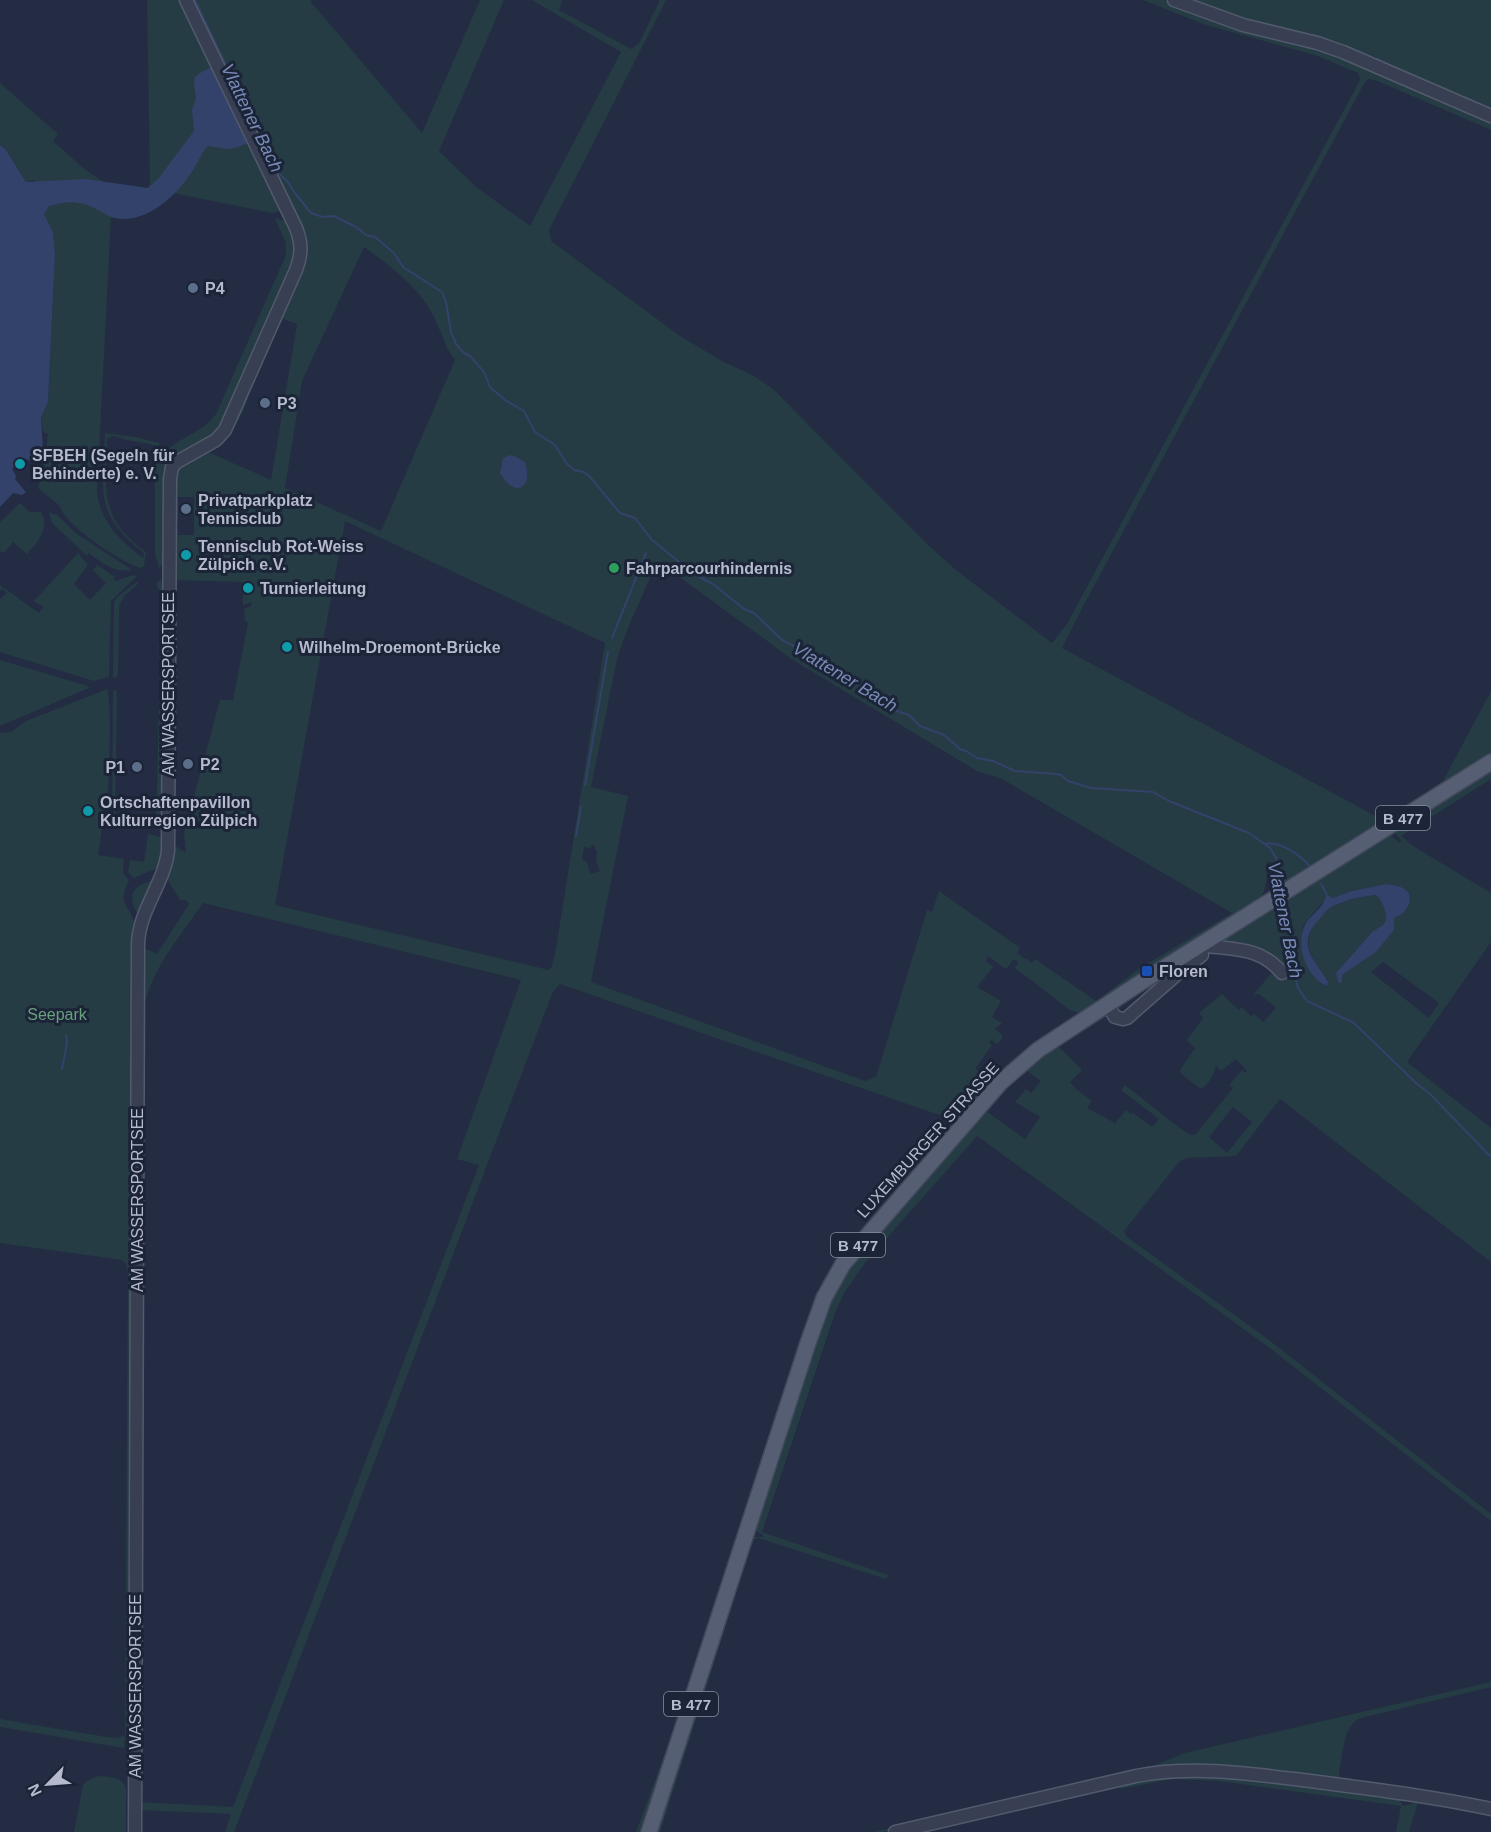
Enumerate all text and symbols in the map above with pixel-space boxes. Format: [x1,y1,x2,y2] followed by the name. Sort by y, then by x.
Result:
[217,61,287,175] water label: Vlattener Bach
[205,280,225,297] place label: P4
[186,281,200,295] marker: P4
[277,395,297,412] place label: P3
[258,396,272,410] marker: P3
[32,447,174,482] place label: SFBEH (Segeln für Behinderte) e. V.
[13,457,27,471] marker: SFBEH (Segeln für Behinderte) e. V.
[198,492,313,527] place label: Privatparkplatz Tennisclub
[179,502,193,516] marker: Privatparkplatz Tennisclub
[198,538,364,573] place label: Tennisclub Rot-Weiss Zülpich e.V.
[179,548,193,562] marker: Tennisclub Rot-Weiss Zülpich e.V.
[626,560,792,577] place label: Fahrparcourhindernis
[607,561,621,575] marker: Fahrparcourhindernis
[260,580,366,597] place label: Turnierleitung
[241,581,255,595] marker: Turnierleitung
[160,592,177,776] street label: AM WASSERSPORTSEE
[789,638,901,716] water label: Vlattener Bach
[299,639,501,656] place label: Wilhelm-Droemont-Brücke
[280,640,294,654] marker: Wilhelm-Droemont-Brücke
[200,756,220,773] place label: P2
[181,757,195,771] marker: P2
[105,759,125,776] place label: P1
[130,760,144,774] marker: P1
[100,794,257,829] place label: Ortschaftenpavillon Kulturregion Zülpich
[81,804,95,818] marker: Ortschaftenpavillon Kulturregion Zülpich
[1376,806,1430,830] road number: B 477
[1264,860,1306,980] water label: Vlattener Bach
[1159,963,1208,980] place label: Floren
[1140,964,1154,978] marker: Floren
[27,1006,88,1023] park label: Seepark
[854,1059,1002,1221] street label: LUXEMBURGER STRASSE
[129,1108,146,1292] street label: AM WASSERSPORTSEE
[831,1233,885,1257] road number: B 477
[127,1594,144,1778] street label: AM WASSERSPORTSEE
[664,1692,718,1716] road number: B 477
[18,1754,78,1814] north arrow
[25,1781,45,1799] text: N

